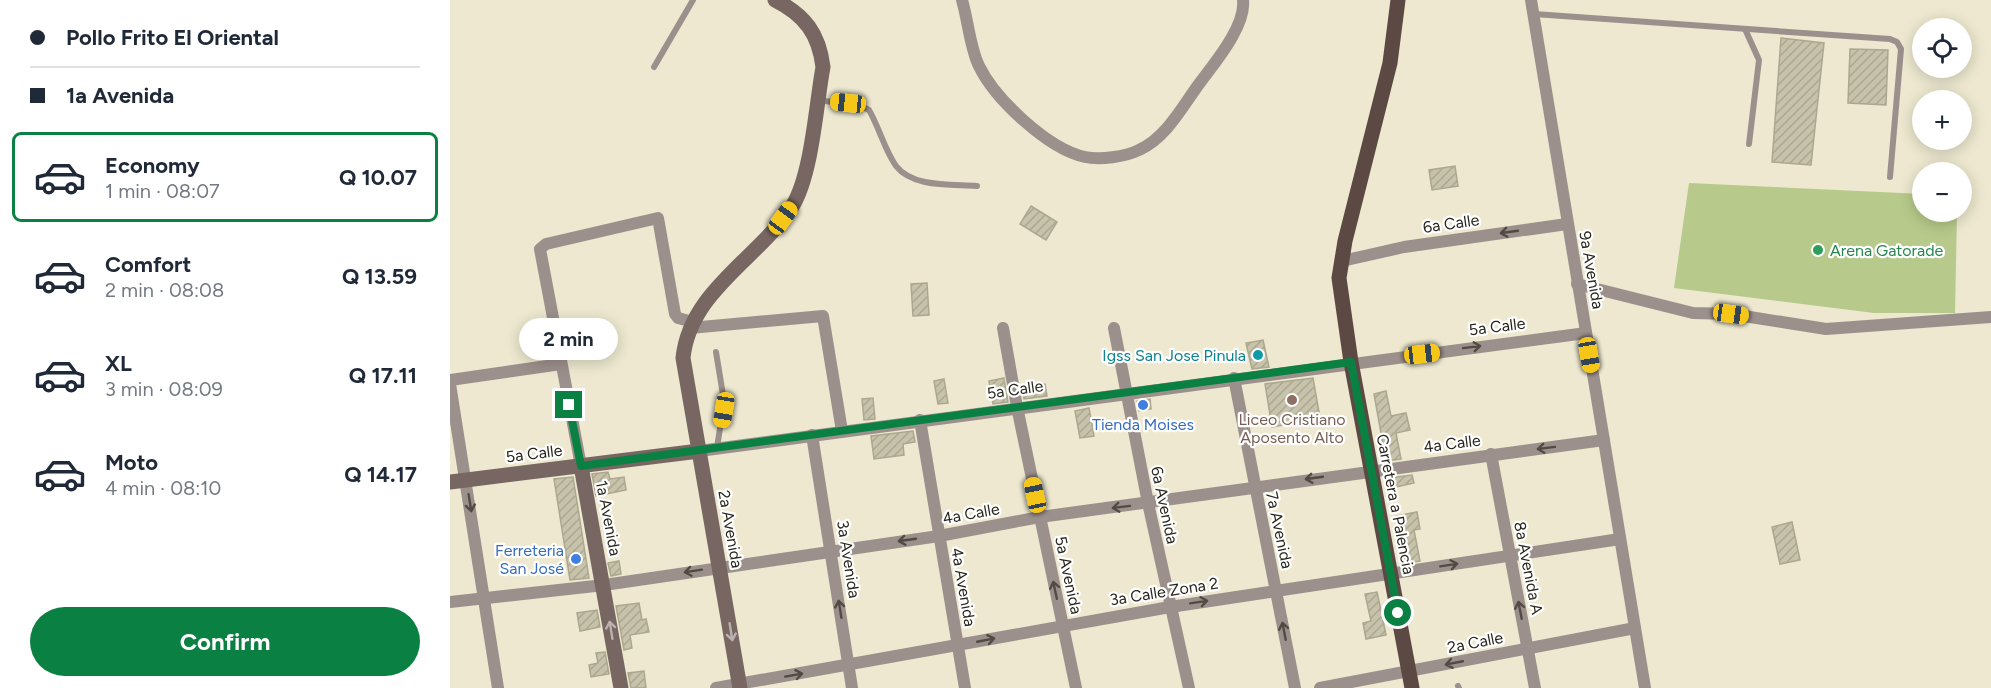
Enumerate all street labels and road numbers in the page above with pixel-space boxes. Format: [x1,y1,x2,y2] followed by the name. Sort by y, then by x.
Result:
[1422,210,1481,237] street label: 6a Calle
[1575,230,1608,311] street label: 9a Avenida
[1468,314,1527,339] street label: 5a Calle
[986,376,1045,403] street label: 5a Calle
[1422,431,1482,456] street label: 4a Calle
[1373,432,1418,576] street label: Carretera a Palencia
[505,441,564,466] street label: 5a Calle
[1147,465,1182,546] street label: 6a Avenida
[592,479,625,557] street label: 1a Avenida
[714,489,747,570] street label: 2a Avenida
[1262,490,1297,570] street label: 7a Avenida
[941,499,1001,528] street label: 4a Calle
[833,519,864,599] street label: 3a Avenida
[1510,520,1547,616] street label: 8a Avenida A
[1051,534,1086,616] street label: 5a Avenida
[947,546,980,628] street label: 4a Avenida
[1108,574,1220,609] street label: 3a Calle Zona 2
[1446,628,1505,657] street label: 2a Calle

